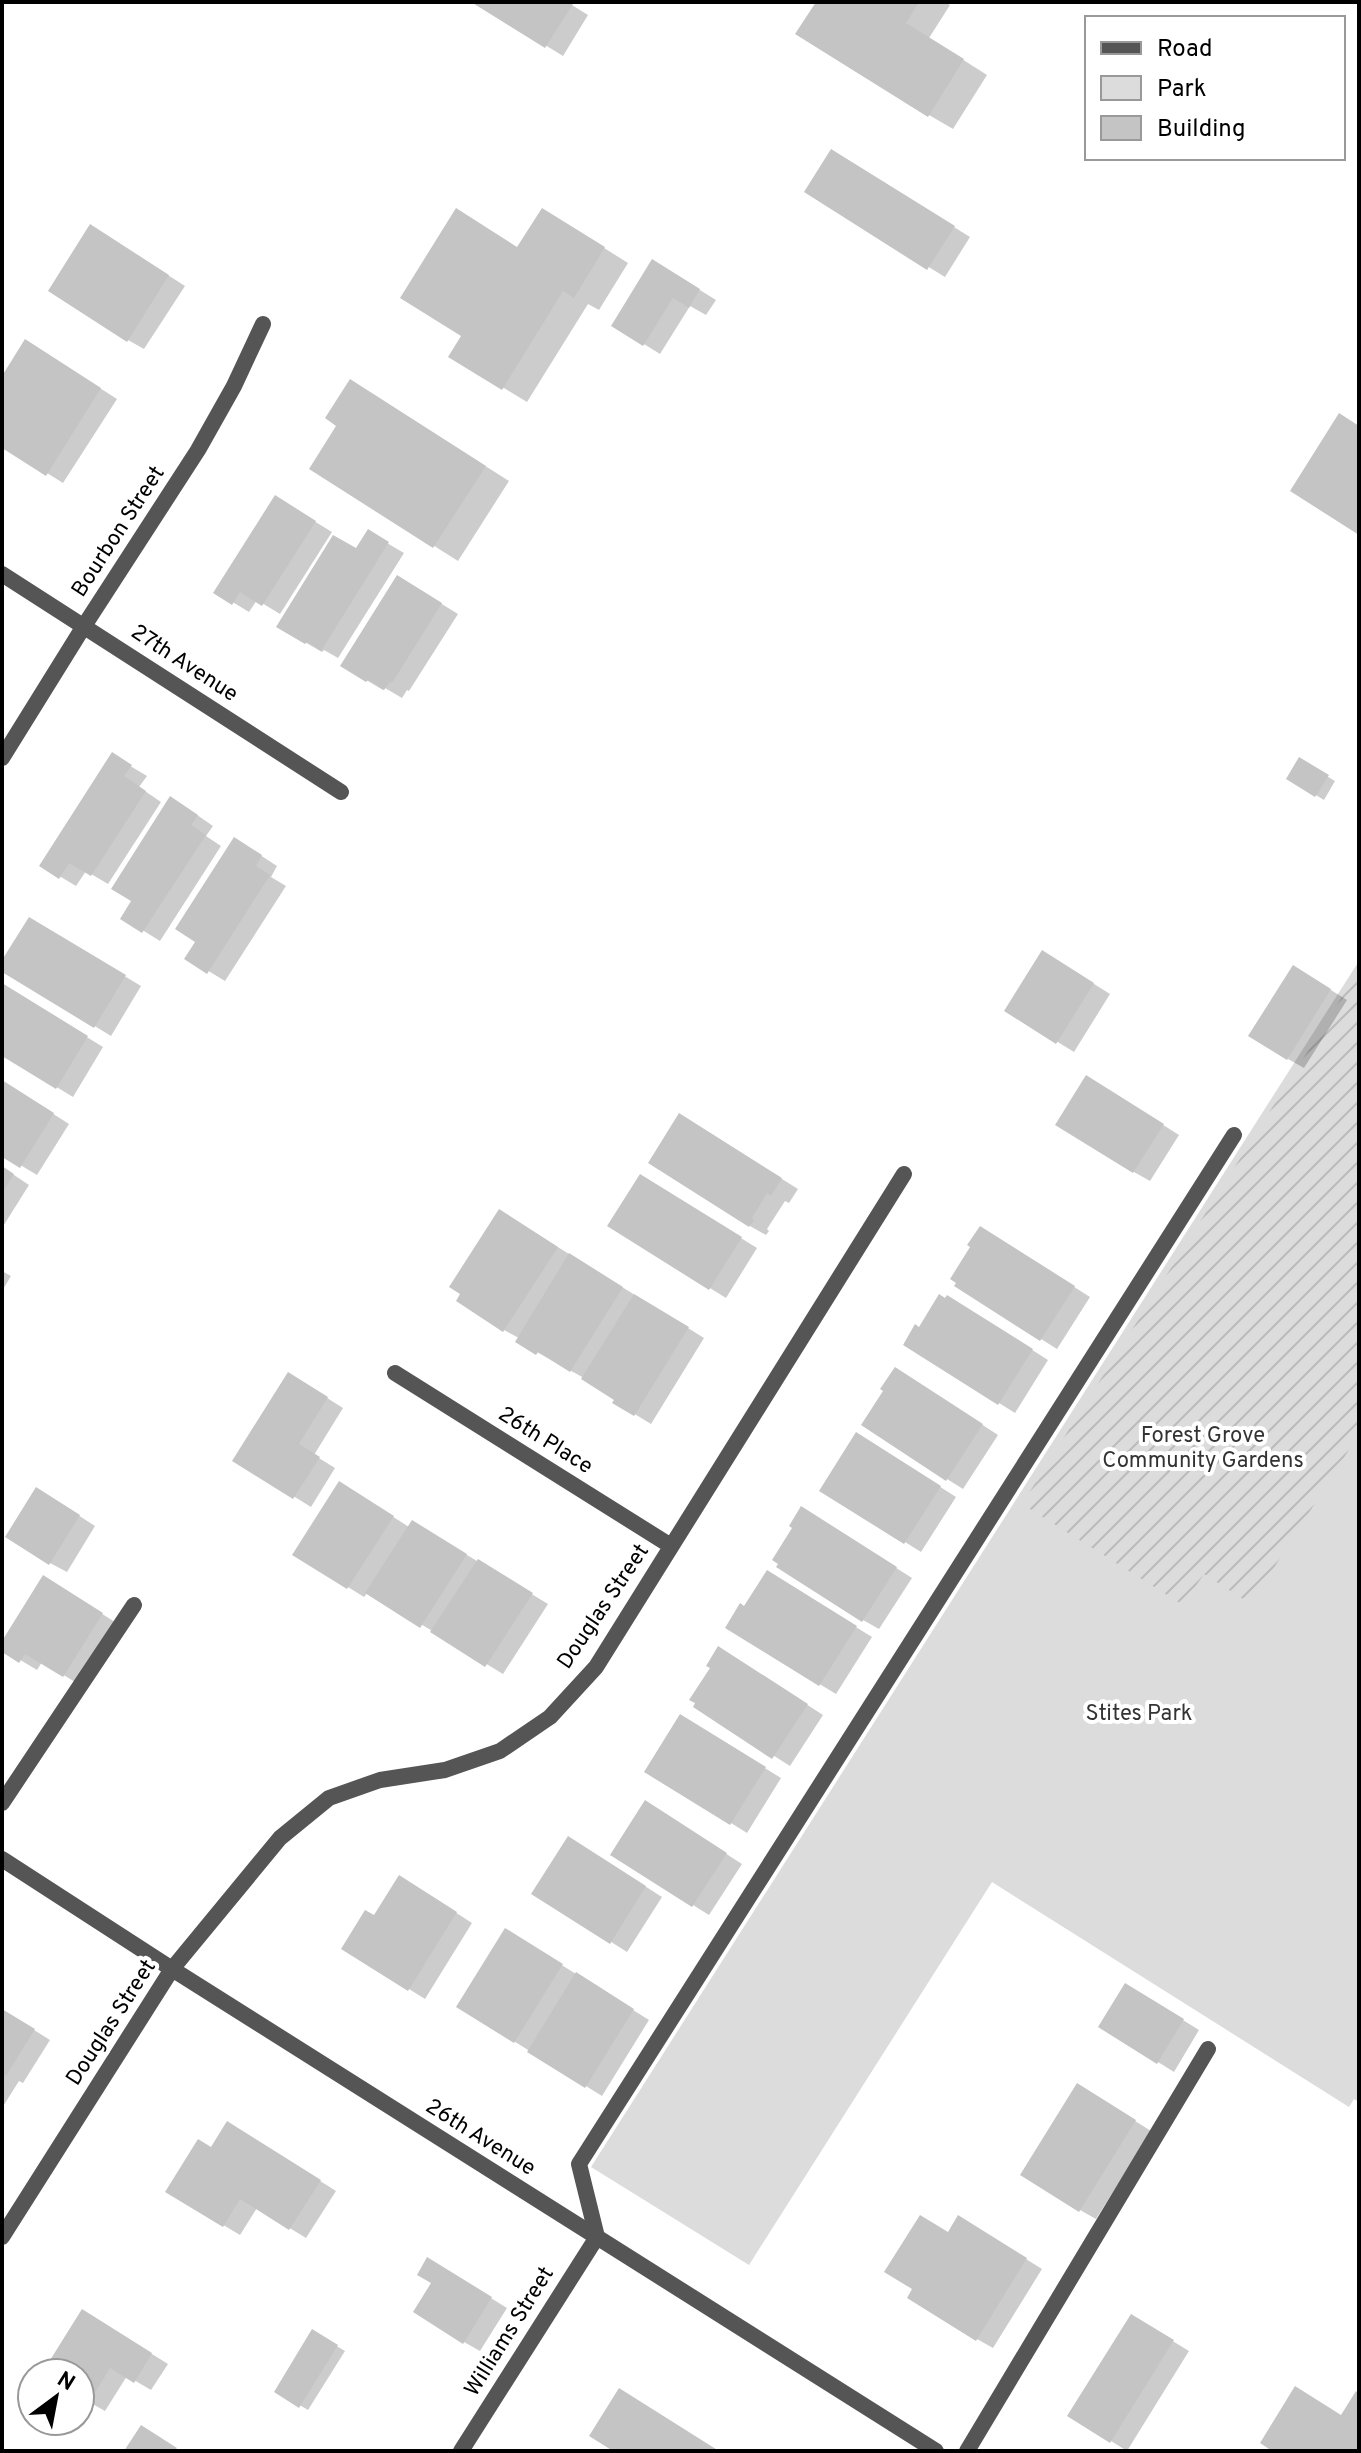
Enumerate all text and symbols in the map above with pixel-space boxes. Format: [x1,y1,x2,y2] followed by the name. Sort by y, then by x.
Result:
[1085,16,1345,160] legend
[1157,35,1213,65] text: Road
[1157,75,1207,105] text: Park
[1157,115,1246,145] text: Building
[67,461,171,603] street label: Bourbon Street
[125,619,243,709] street label: 27th Avenue
[493,1401,597,1481] street label: 26th Place
[1102,1423,1304,1475] park label: Forest Grove Community Gardens
[552,1539,656,1675] street label: Douglas Street
[1085,1701,1193,1728] park label: Stites Park
[61,1955,163,2091] street label: Douglas Street
[420,2094,540,2182] street label: 26th Avenue
[459,2262,561,2402] street label: Williams Street
[16,2357,96,2437] north arrow
[51,2367,79,2398] text: N

